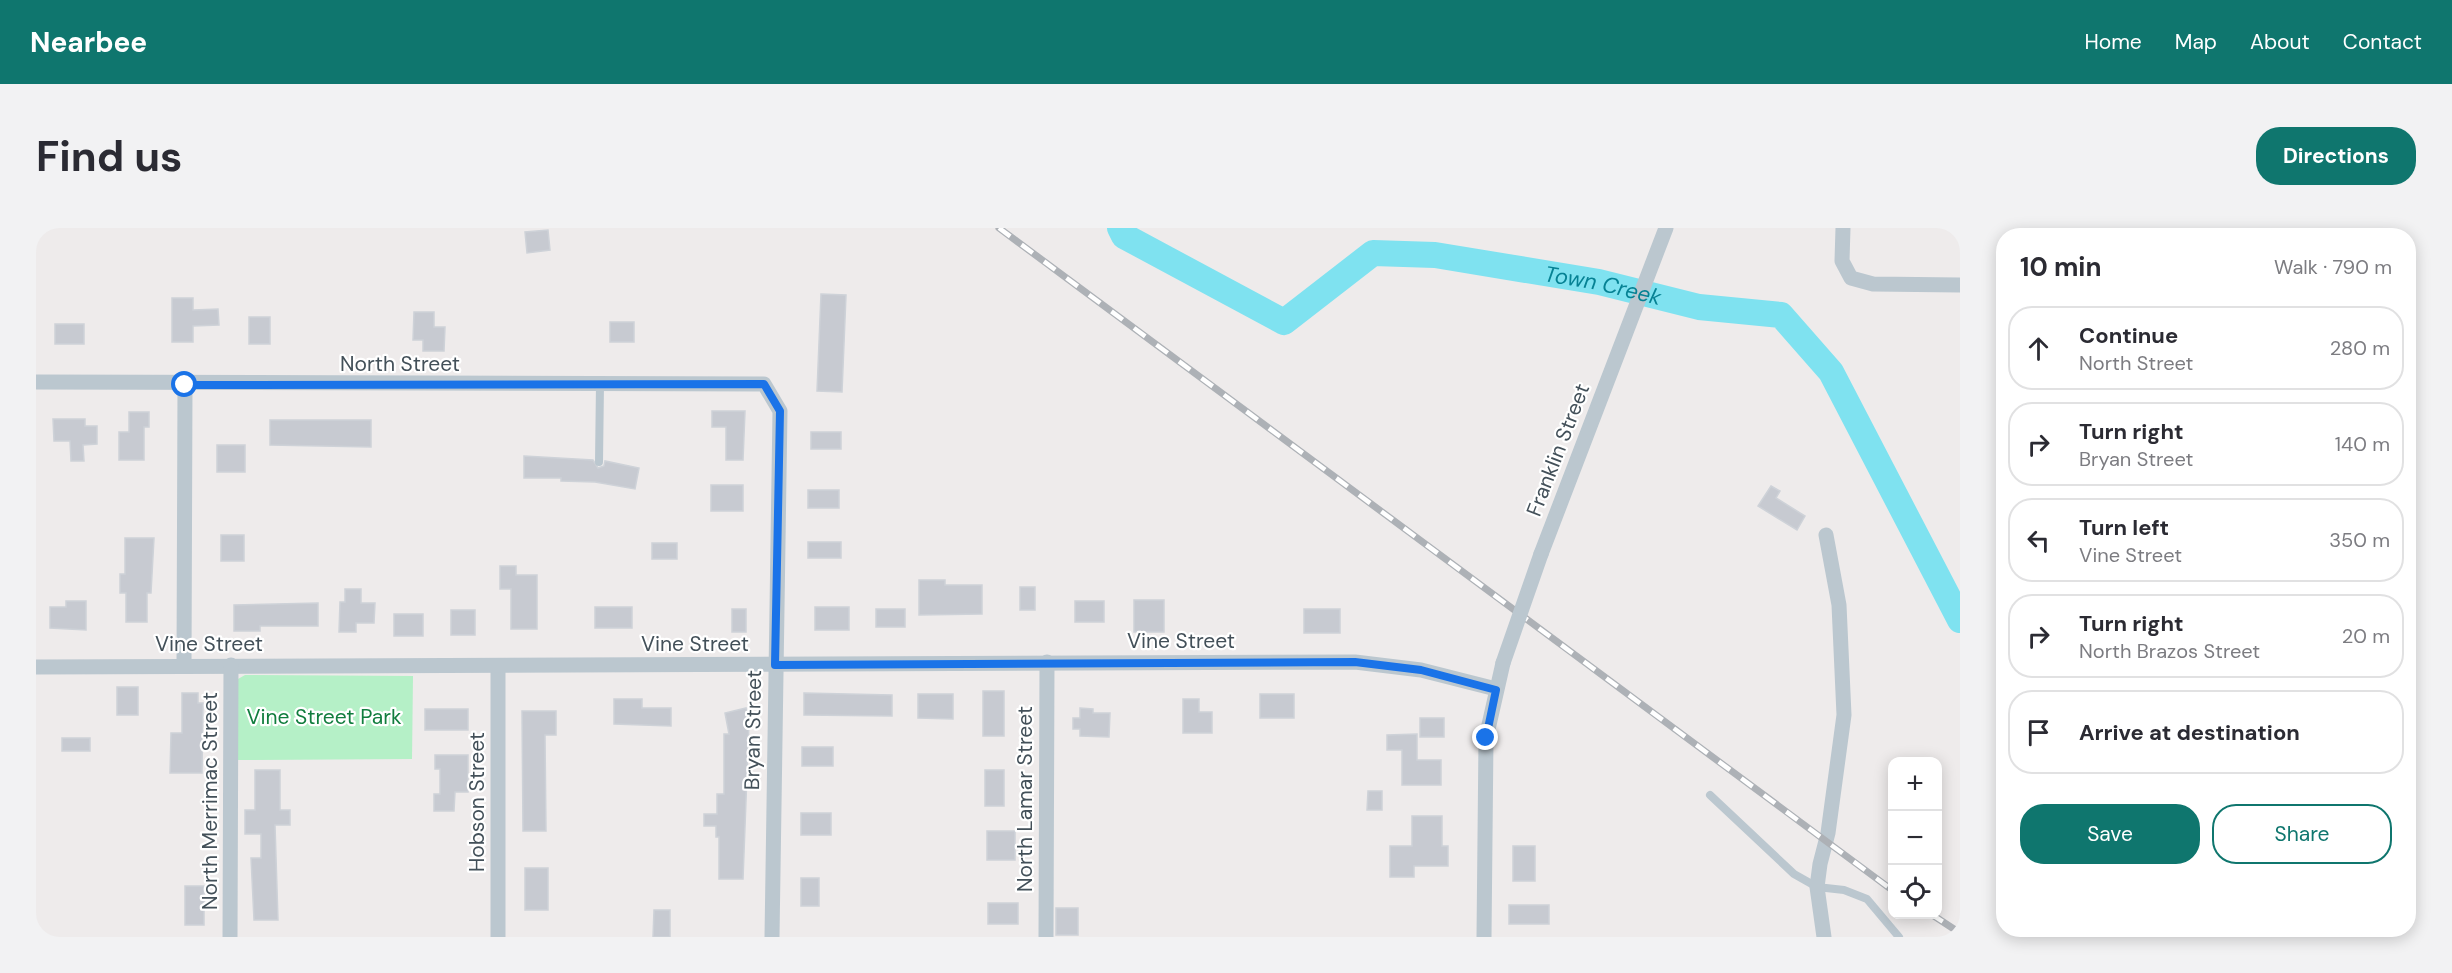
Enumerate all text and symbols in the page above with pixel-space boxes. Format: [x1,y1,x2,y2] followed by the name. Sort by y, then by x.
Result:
[30,24,147,61] text: Nearbee
[2084,28,2142,56] text: Home
[2175,28,2217,56] text: Map
[2250,28,2310,56] text: About
[2343,28,2422,56] text: Contact
[2256,127,2416,185] button: Directions
[36,129,182,184] text: Find us
[2020,250,2102,284] text: 10 min
[2274,254,2392,280] text: Walk · 790 m
[1542,259,1665,312] water label: Town Creek
[2079,321,2178,350] text: Continue
[2022,332,2055,365] icon: ahead
[2330,335,2390,361] text: 280 m
[340,350,460,378] street label: North Street
[2079,350,2193,376] text: North Street
[171,371,197,397] route start
[1520,380,1596,520] street label: Franklin Street
[2079,417,2184,446] text: Turn right
[2022,428,2055,461] icon: right
[2335,431,2390,457] text: 140 m
[2079,446,2193,472] text: Bryan Street
[2079,513,2169,542] text: Turn left
[2022,524,2055,557] icon: left
[2329,527,2390,553] text: 350 m
[2079,542,2182,568] text: Vine Street
[2079,609,2184,638] text: Turn right
[2022,620,2055,653] icon: right
[2342,623,2390,649] text: 20 m
[1127,627,1235,655] street label: Vine Street
[155,630,263,658] street label: Vine Street
[641,630,749,658] street label: Vine Street
[2079,638,2260,664] text: North Brazos Street
[738,670,768,790] street label: Bryan Street
[196,692,224,910] street label: North Merrimac Street
[246,703,402,731] park label: Vine Street Park
[1011,706,1039,892] street label: North Lamar Street
[2022,716,2055,749] icon: arrive
[2079,718,2300,747] text: Arrive at destination
[1472,724,1498,750] route end
[463,732,491,872] street label: Hobson Street
[1888,757,1942,919] map controls
[1888,757,1942,811] button: +
[2020,804,2200,864] button: Save
[2212,804,2392,864] button: Share
[1888,811,1942,865] button: −
[1888,865,1942,919] button: locate

